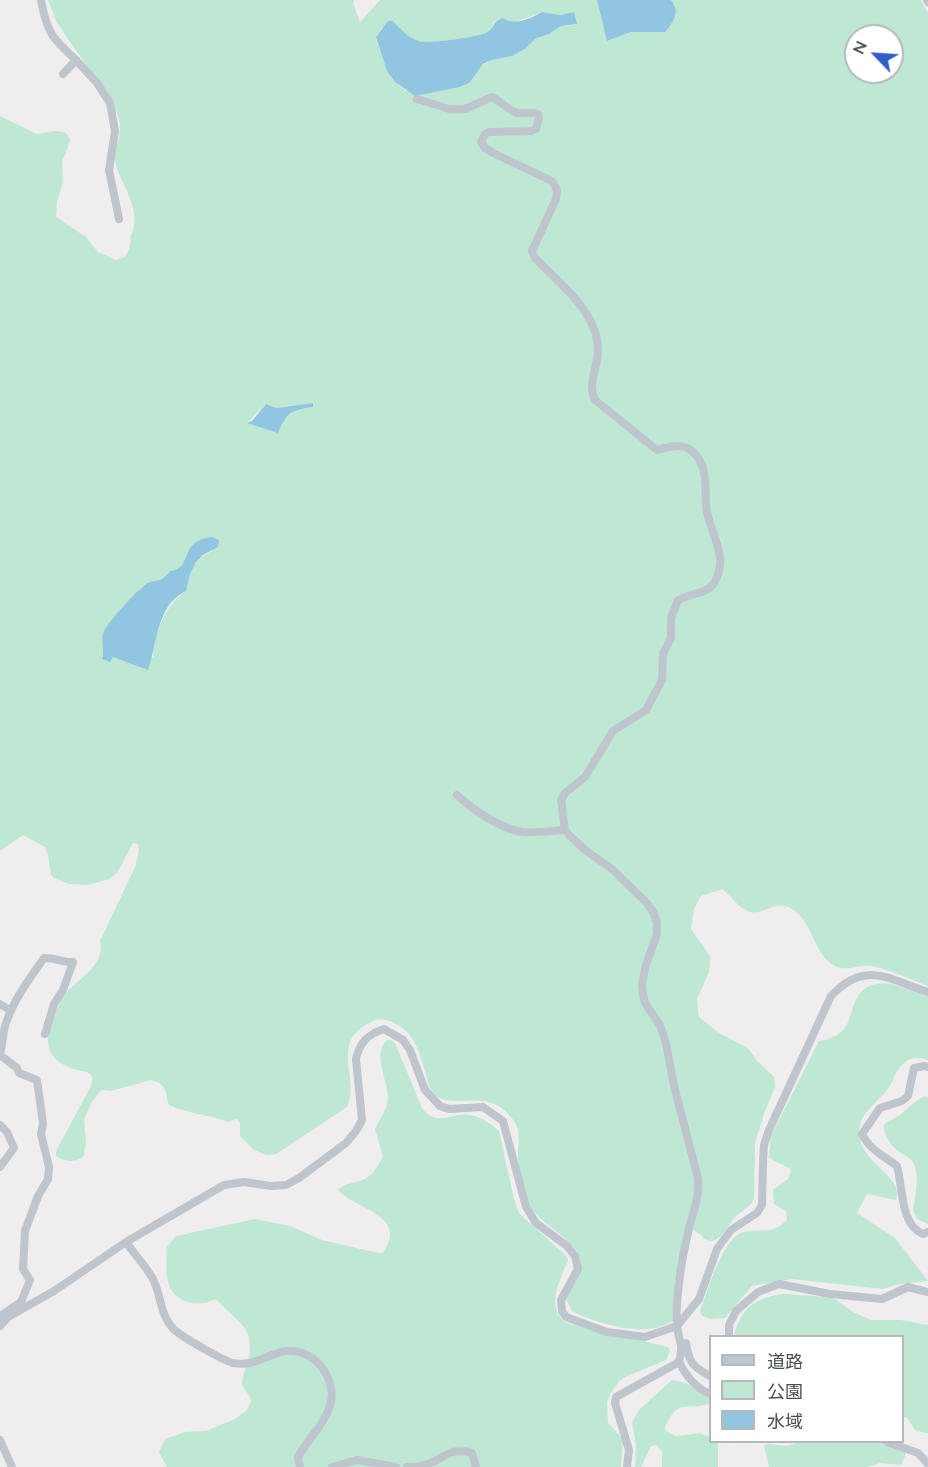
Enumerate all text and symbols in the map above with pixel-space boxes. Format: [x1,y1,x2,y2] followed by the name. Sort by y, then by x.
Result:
[844,24,904,84] north arrow
[848,37,870,57] text: N
[709,1335,904,1443] legend
[767,1350,803,1372] text: 道路
[767,1380,803,1402] text: 公園
[767,1410,803,1432] text: 水域

